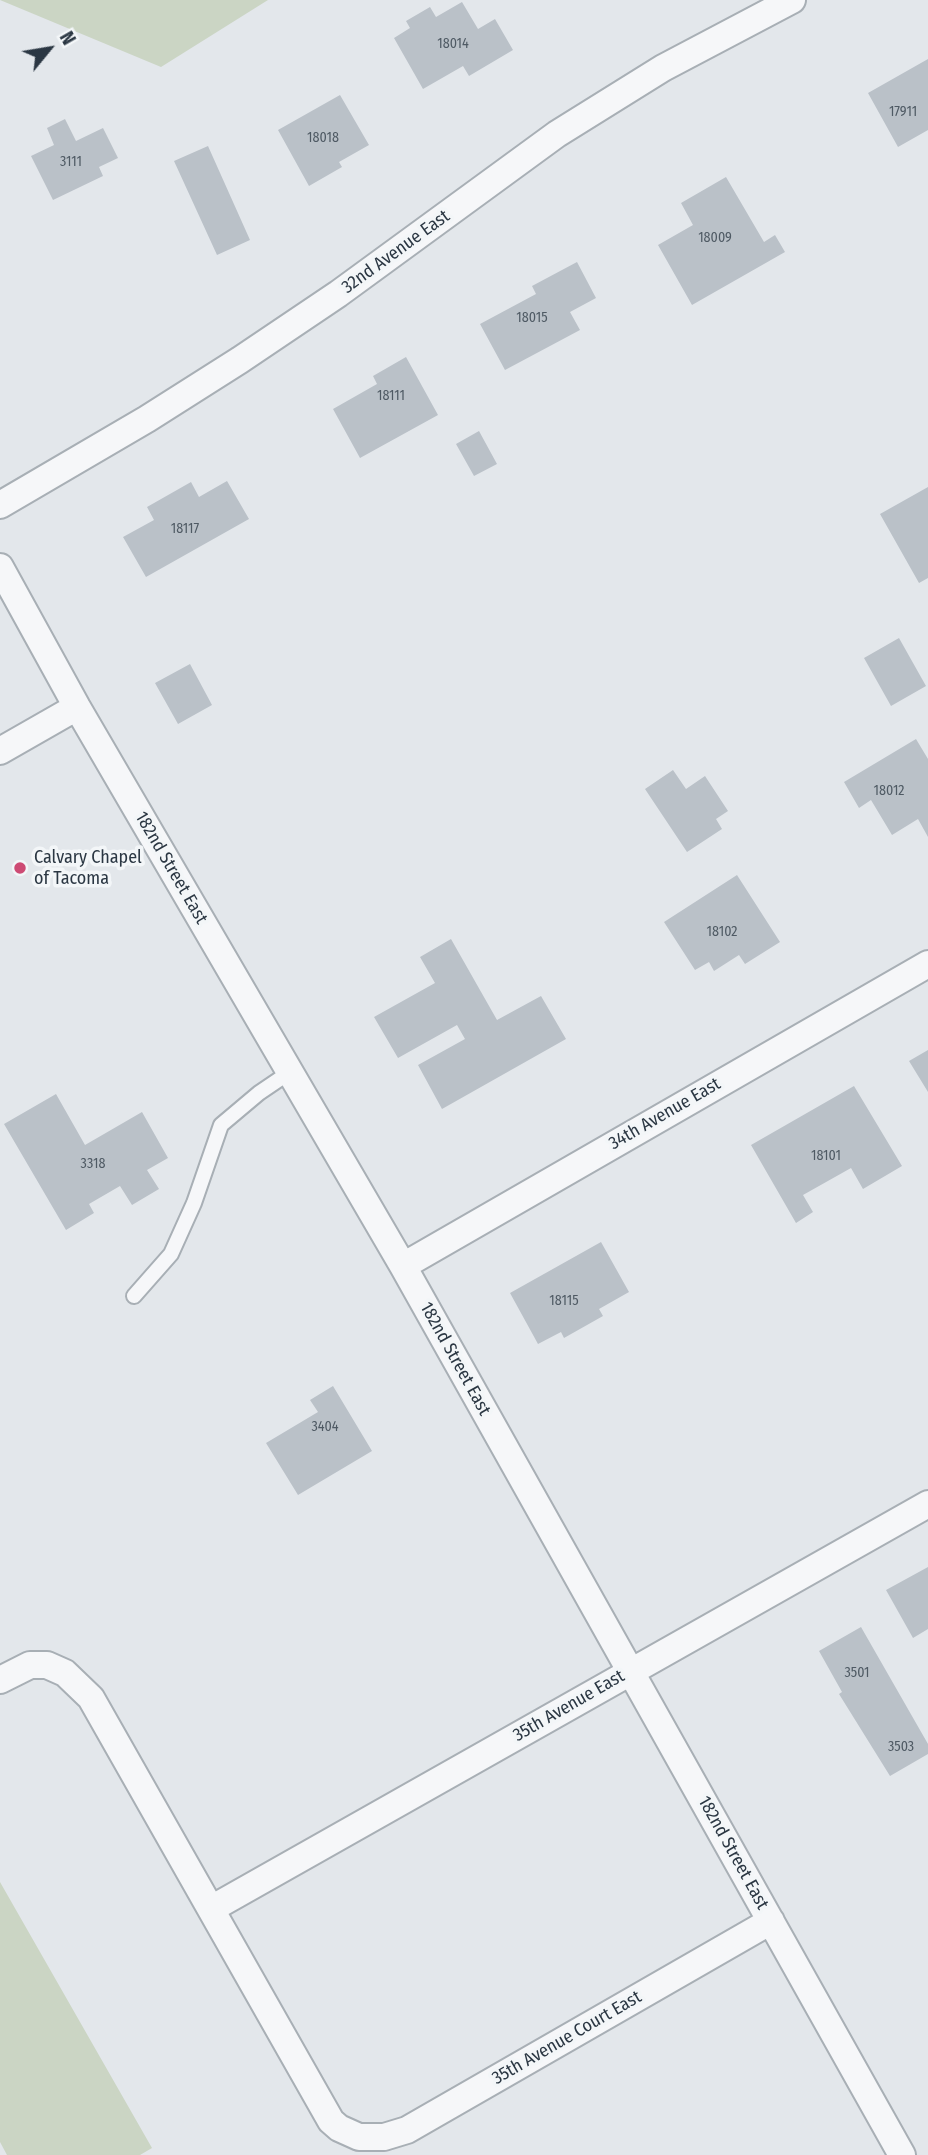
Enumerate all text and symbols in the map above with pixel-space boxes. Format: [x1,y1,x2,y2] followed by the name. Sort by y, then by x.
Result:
[14,14,84,84] north arrow
[55,28,80,49] text: N
[437,36,469,52] house number: 18014
[889,104,917,120] house number: 17911
[307,130,339,146] house number: 18018
[60,154,82,170] house number: 3111
[338,206,454,298] street label: 32nd Avenue East
[698,230,732,246] house number: 18009
[516,310,548,326] house number: 18015
[377,388,405,404] house number: 18111
[171,521,199,537] house number: 18117
[873,783,905,799] house number: 18012
[130,808,212,928] street label: 182nd Street East
[34,847,142,890] place label: Calvary Chapel of Tacoma
[12,860,28,876] marker: Calvary Chapel of Tacoma
[707,924,737,940] house number: 18102
[605,1073,725,1155] street label: 34th Avenue East
[811,1148,841,1164] house number: 18101
[81,1156,105,1172] house number: 3318
[549,1293,579,1309] house number: 18115
[415,1299,495,1419] street label: 182nd Street East
[311,1419,339,1435] house number: 3404
[510,1665,628,1747] street label: 35th Avenue East
[844,1665,870,1681] house number: 3501
[888,1739,914,1755] house number: 3503
[693,1793,773,1913] street label: 182nd Street East
[489,1986,645,2090] street label: 35th Avenue Court East

